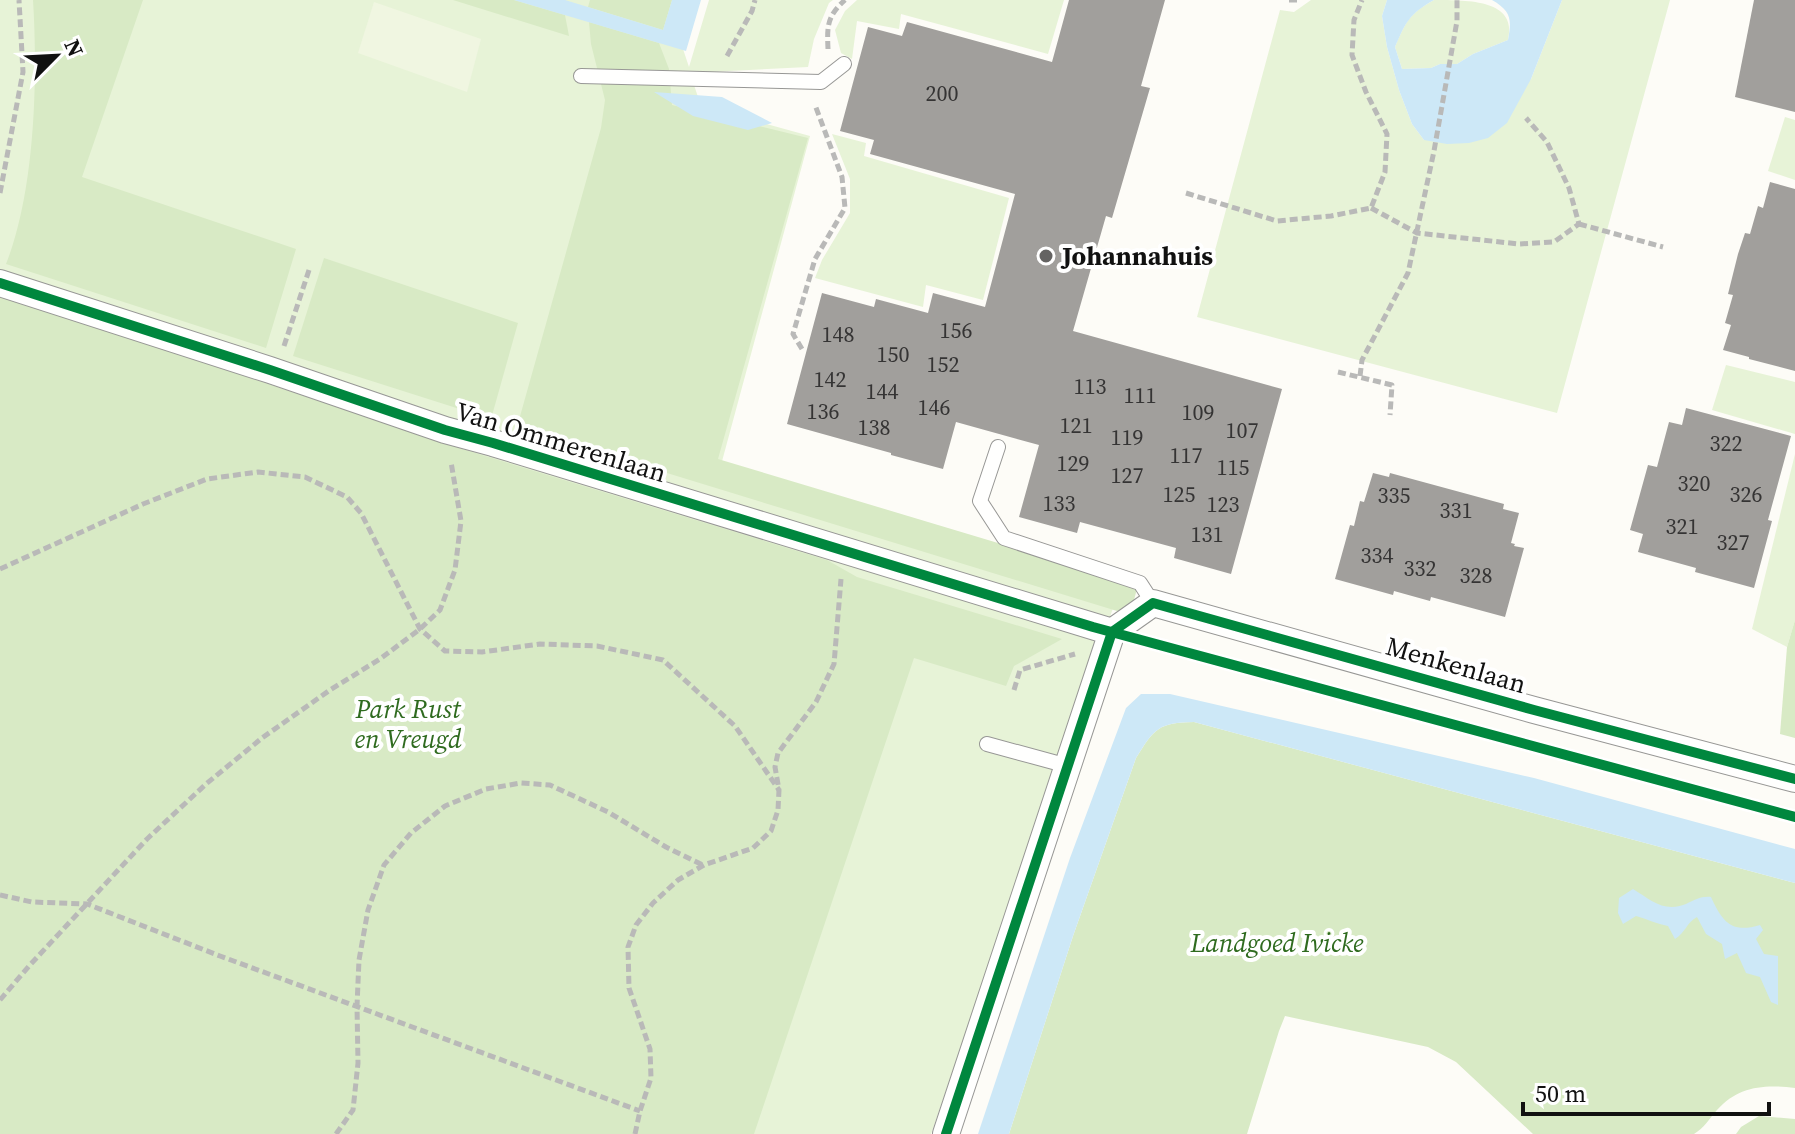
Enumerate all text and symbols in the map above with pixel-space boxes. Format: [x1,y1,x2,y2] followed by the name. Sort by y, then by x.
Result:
[16,16,96,96] north arrow
[57,34,91,61] text: N
[925,78,959,108] house number: 200
[1060,238,1213,274] place label: Johannahuis
[1037,247,1055,265] marker: Johannahuis
[939,315,973,345] house number: 156
[821,319,855,349] house number: 148
[876,339,910,369] house number: 150
[926,349,960,379] house number: 152
[813,364,847,394] house number: 142
[1073,371,1107,401] house number: 113
[865,376,899,406] house number: 144
[1123,380,1157,410] house number: 111
[917,392,951,422] house number: 146
[451,393,671,491] street label: Van Ommerenlaan
[806,396,840,426] house number: 136
[1181,397,1215,427] house number: 109
[1059,410,1093,440] house number: 121
[857,412,891,442] house number: 138
[1225,415,1259,445] house number: 107
[1110,422,1144,452] house number: 119
[1709,428,1743,458] house number: 322
[1169,440,1203,470] house number: 117
[1056,448,1090,478] house number: 129
[1216,452,1250,482] house number: 115
[1110,460,1144,490] house number: 127
[1677,468,1711,498] house number: 320
[1162,479,1196,509] house number: 125
[1729,479,1763,509] house number: 326
[1377,480,1411,510] house number: 335
[1042,488,1076,518] house number: 133
[1206,489,1240,519] house number: 123
[1439,495,1473,525] house number: 331
[1665,511,1699,541] house number: 321
[1190,519,1224,549] house number: 131
[1716,527,1750,557] house number: 327
[1360,540,1394,570] house number: 334
[1403,553,1437,583] house number: 332
[1459,560,1493,590] house number: 328
[1382,628,1530,702] street label: Menkenlaan
[354,691,462,757] park label: Park Rust en Vreugd
[1189,925,1364,961] park label: Landgoed Ivicke
[1523,1066,1769,1116] scale bar
[1535,1077,1586,1110] text: 50 m

